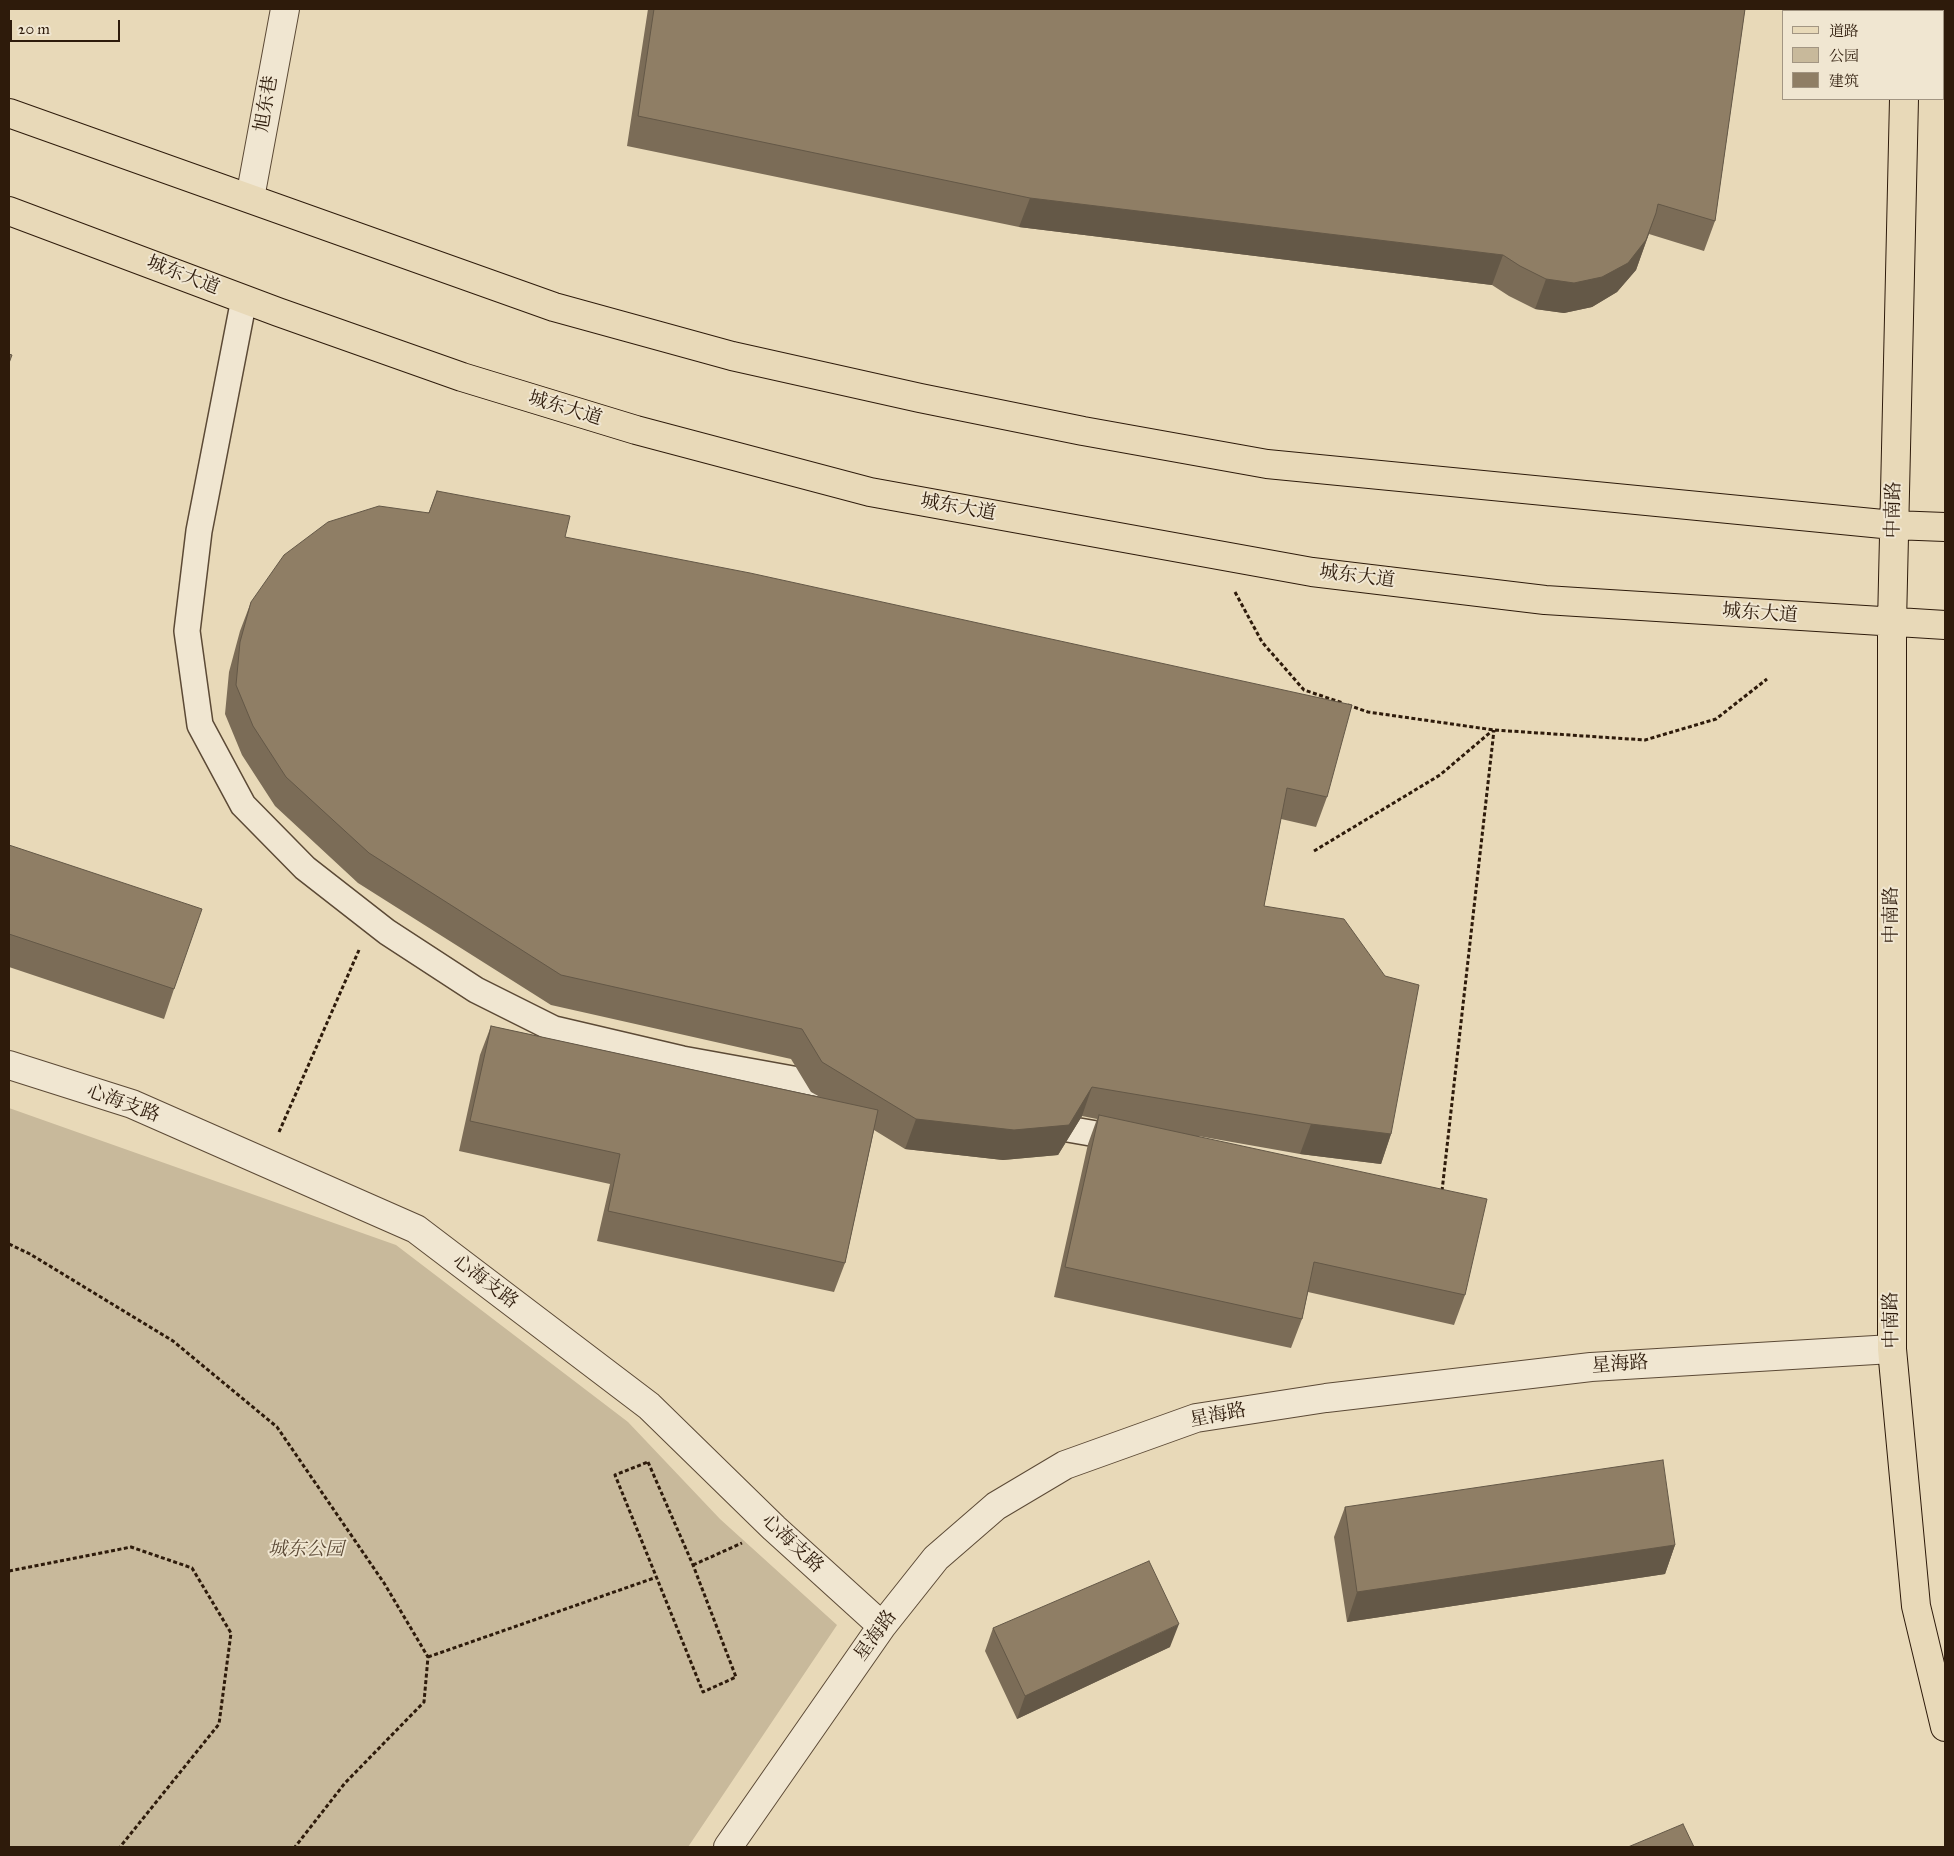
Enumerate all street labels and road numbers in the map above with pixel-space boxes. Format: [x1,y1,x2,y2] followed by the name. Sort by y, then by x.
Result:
[251,74,283,134] street label: 旭东巷
[143,252,223,300] street label: 城东大道
[525,387,605,431] street label: 城东大道
[1882,481,1906,539] street label: 中南路
[919,490,997,526] street label: 城东大道
[1318,561,1396,593] street label: 城东大道
[1721,600,1799,628] street label: 城东大道
[1881,887,1903,943] street label: 中南路
[83,1080,163,1128] street label: 心海支路
[448,1250,522,1314] street label: 心海支路
[1880,1291,1904,1349] street label: 中南路
[1591,1352,1649,1378] street label: 星海路
[1188,1399,1248,1433] street label: 星海路
[756,1510,828,1578] street label: 心海支路
[850,1606,902,1666] street label: 星海路

